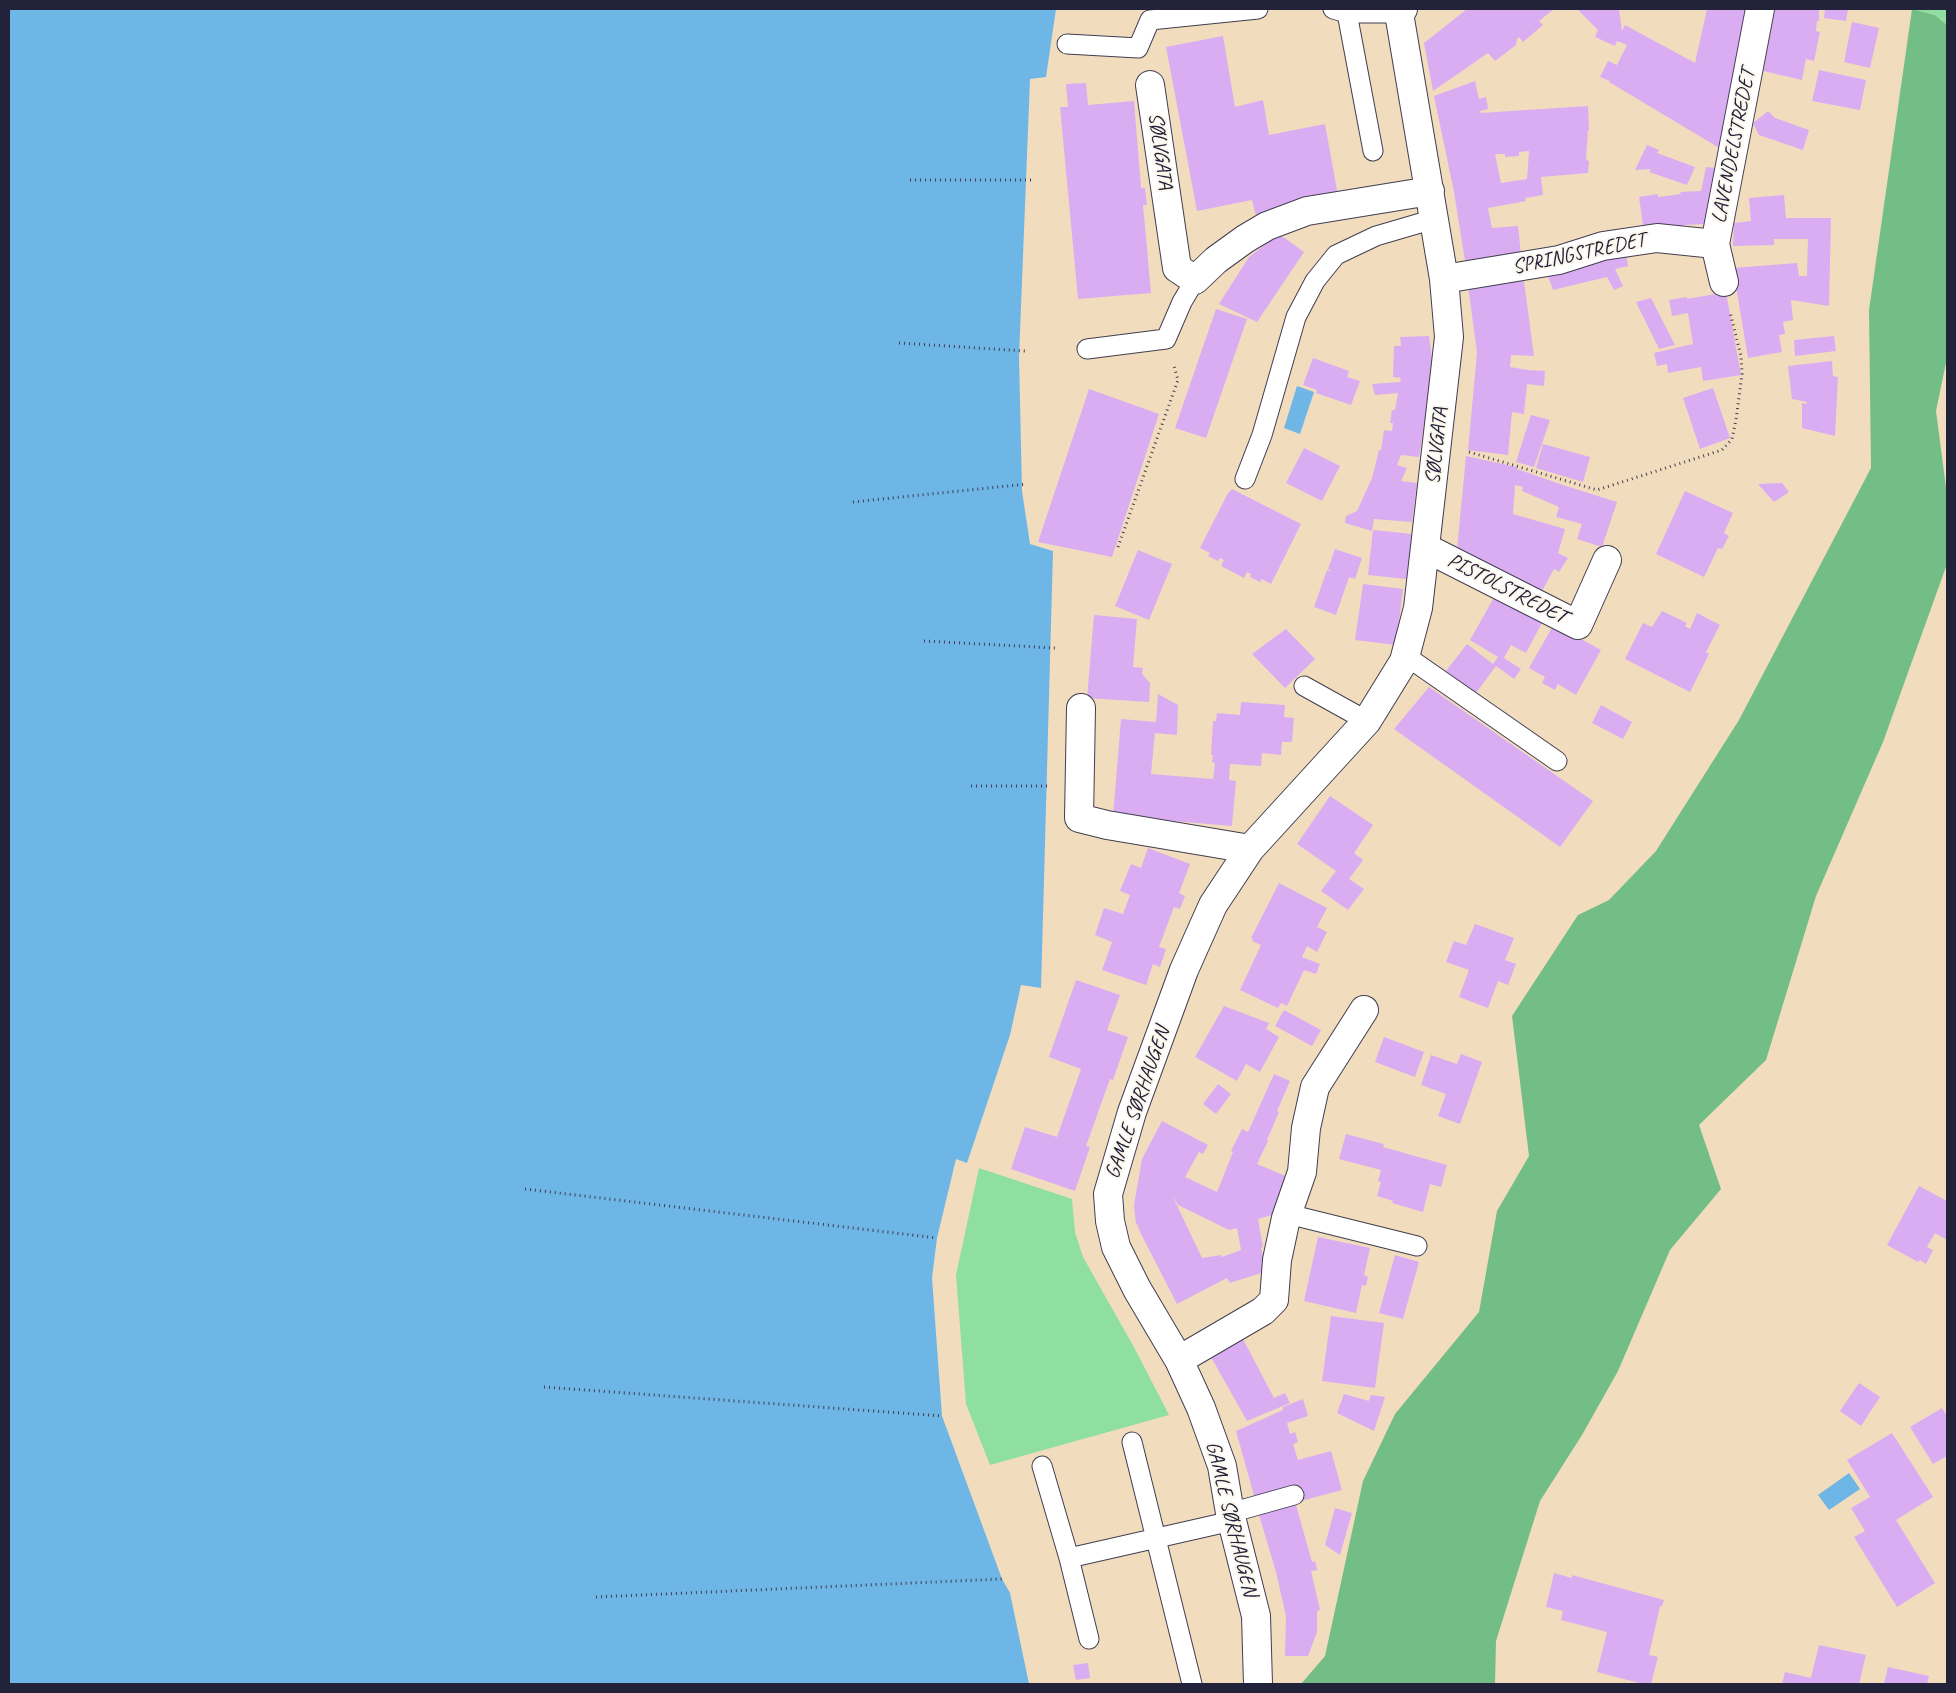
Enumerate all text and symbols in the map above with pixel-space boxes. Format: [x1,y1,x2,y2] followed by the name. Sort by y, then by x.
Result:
[1707,67,1761,225] street label: LAVENDELSTREDET
[1142,111,1178,191] street label: SØLVGATA
[1510,228,1648,280] street label: SPRINGSTREDET
[1420,406,1454,486] street label: SØLVGATA
[1443,548,1571,630] street label: PISTOLSTREDET
[1100,1024,1176,1182] street label: GAMLE SØRHAUGEN
[1200,1439,1262,1599] street label: GAMLE SØRHAUGEN

